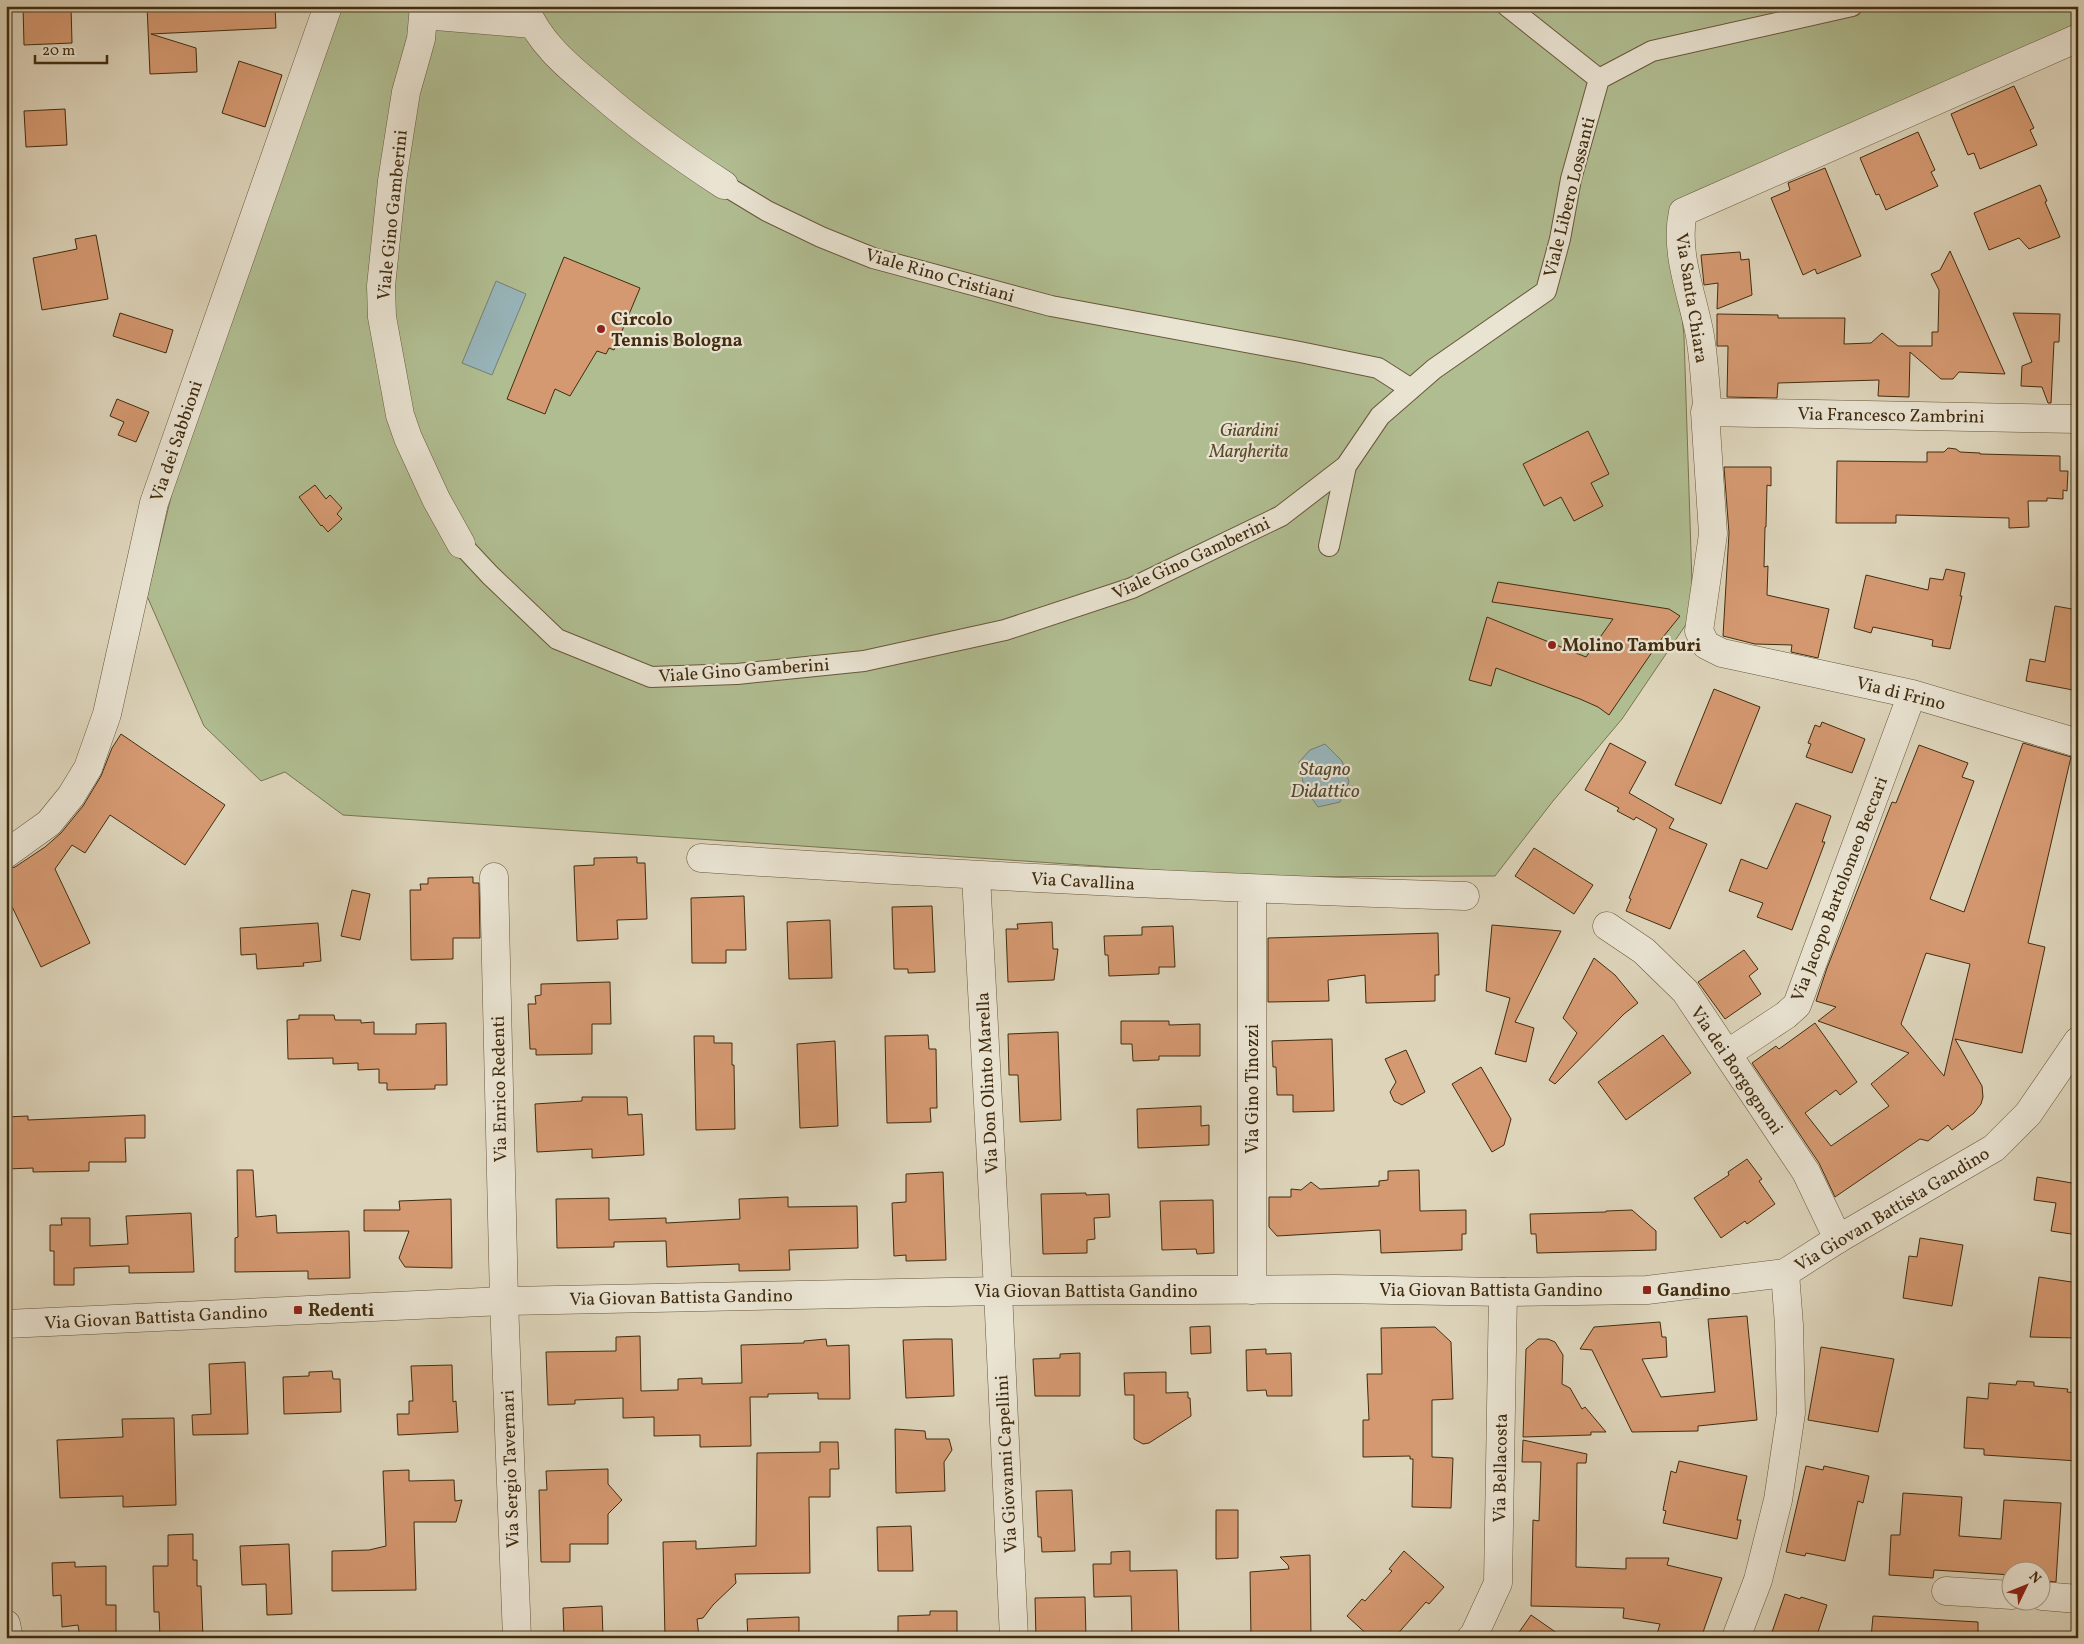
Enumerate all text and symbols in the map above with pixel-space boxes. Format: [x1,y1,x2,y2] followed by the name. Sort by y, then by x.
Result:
[35,32,108,64] scale bar
[42,41,75,62] text: 20 m
[1538,115,1602,280] street label: Viale Libero Lossanti
[372,129,415,302] street label: Viale Gino Gamberini
[1668,231,1713,365] street label: Via Santa Chiara
[862,243,1017,310] street label: Viale Rino Cristiani
[611,308,743,354] place label: Circolo Tennis Bologna
[595,323,607,335] marker: Circolo Tennis Bologna
[145,378,210,505] street label: Via dei Sabbioni
[1797,402,1985,431] street label: Via Francesco Zambrini
[1208,419,1289,465] park label: Giardini Margherita
[1109,512,1275,607] street label: Viale Gino Gamberini
[1562,634,1701,659] place label: Molino Tamburi
[1546,639,1558,651] marker: Molino Tamburi
[658,653,830,690] street label: Viale Gino Gamberini
[1853,671,1948,718] street label: Via di Frino
[1290,757,1360,805] water label: Stagno Didattico
[1786,773,1895,1006] street label: Via Jacopo Bartolomeo Beccari
[1030,867,1136,898] street label: Via Cavallina
[971,991,1006,1174] street label: Via Don Olinto Marella
[1683,1002,1788,1140] street label: Via dei Borgognoni
[487,1015,514,1163] street label: Via Enrico Redenti
[1241,1024,1266,1154] street label: Via Gino Tinozzi
[1791,1142,1995,1279] street label: Via Giovan Battista Gandino
[1379,1279,1603,1304] street label: Via Giovan Battista Gandino
[1657,1279,1730,1304] place label: Gandino
[974,1280,1198,1305] street label: Via Giovan Battista Gandino
[569,1284,793,1313] street label: Via Giovan Battista Gandino
[1641,1284,1653,1296] marker: Gandino
[308,1299,374,1324] place label: Redenti
[44,1300,268,1337] street label: Via Giovan Battista Gandino
[292,1304,304,1316] marker: Redenti
[990,1374,1025,1554] street label: Via Giovanni Capellini
[496,1389,527,1549] street label: Via Sergio Tavernari
[1488,1413,1515,1523] street label: Via Bellacosta
[2002,1562,2052,1612] north arrow
[2024,1568,2045,1588] text: N

